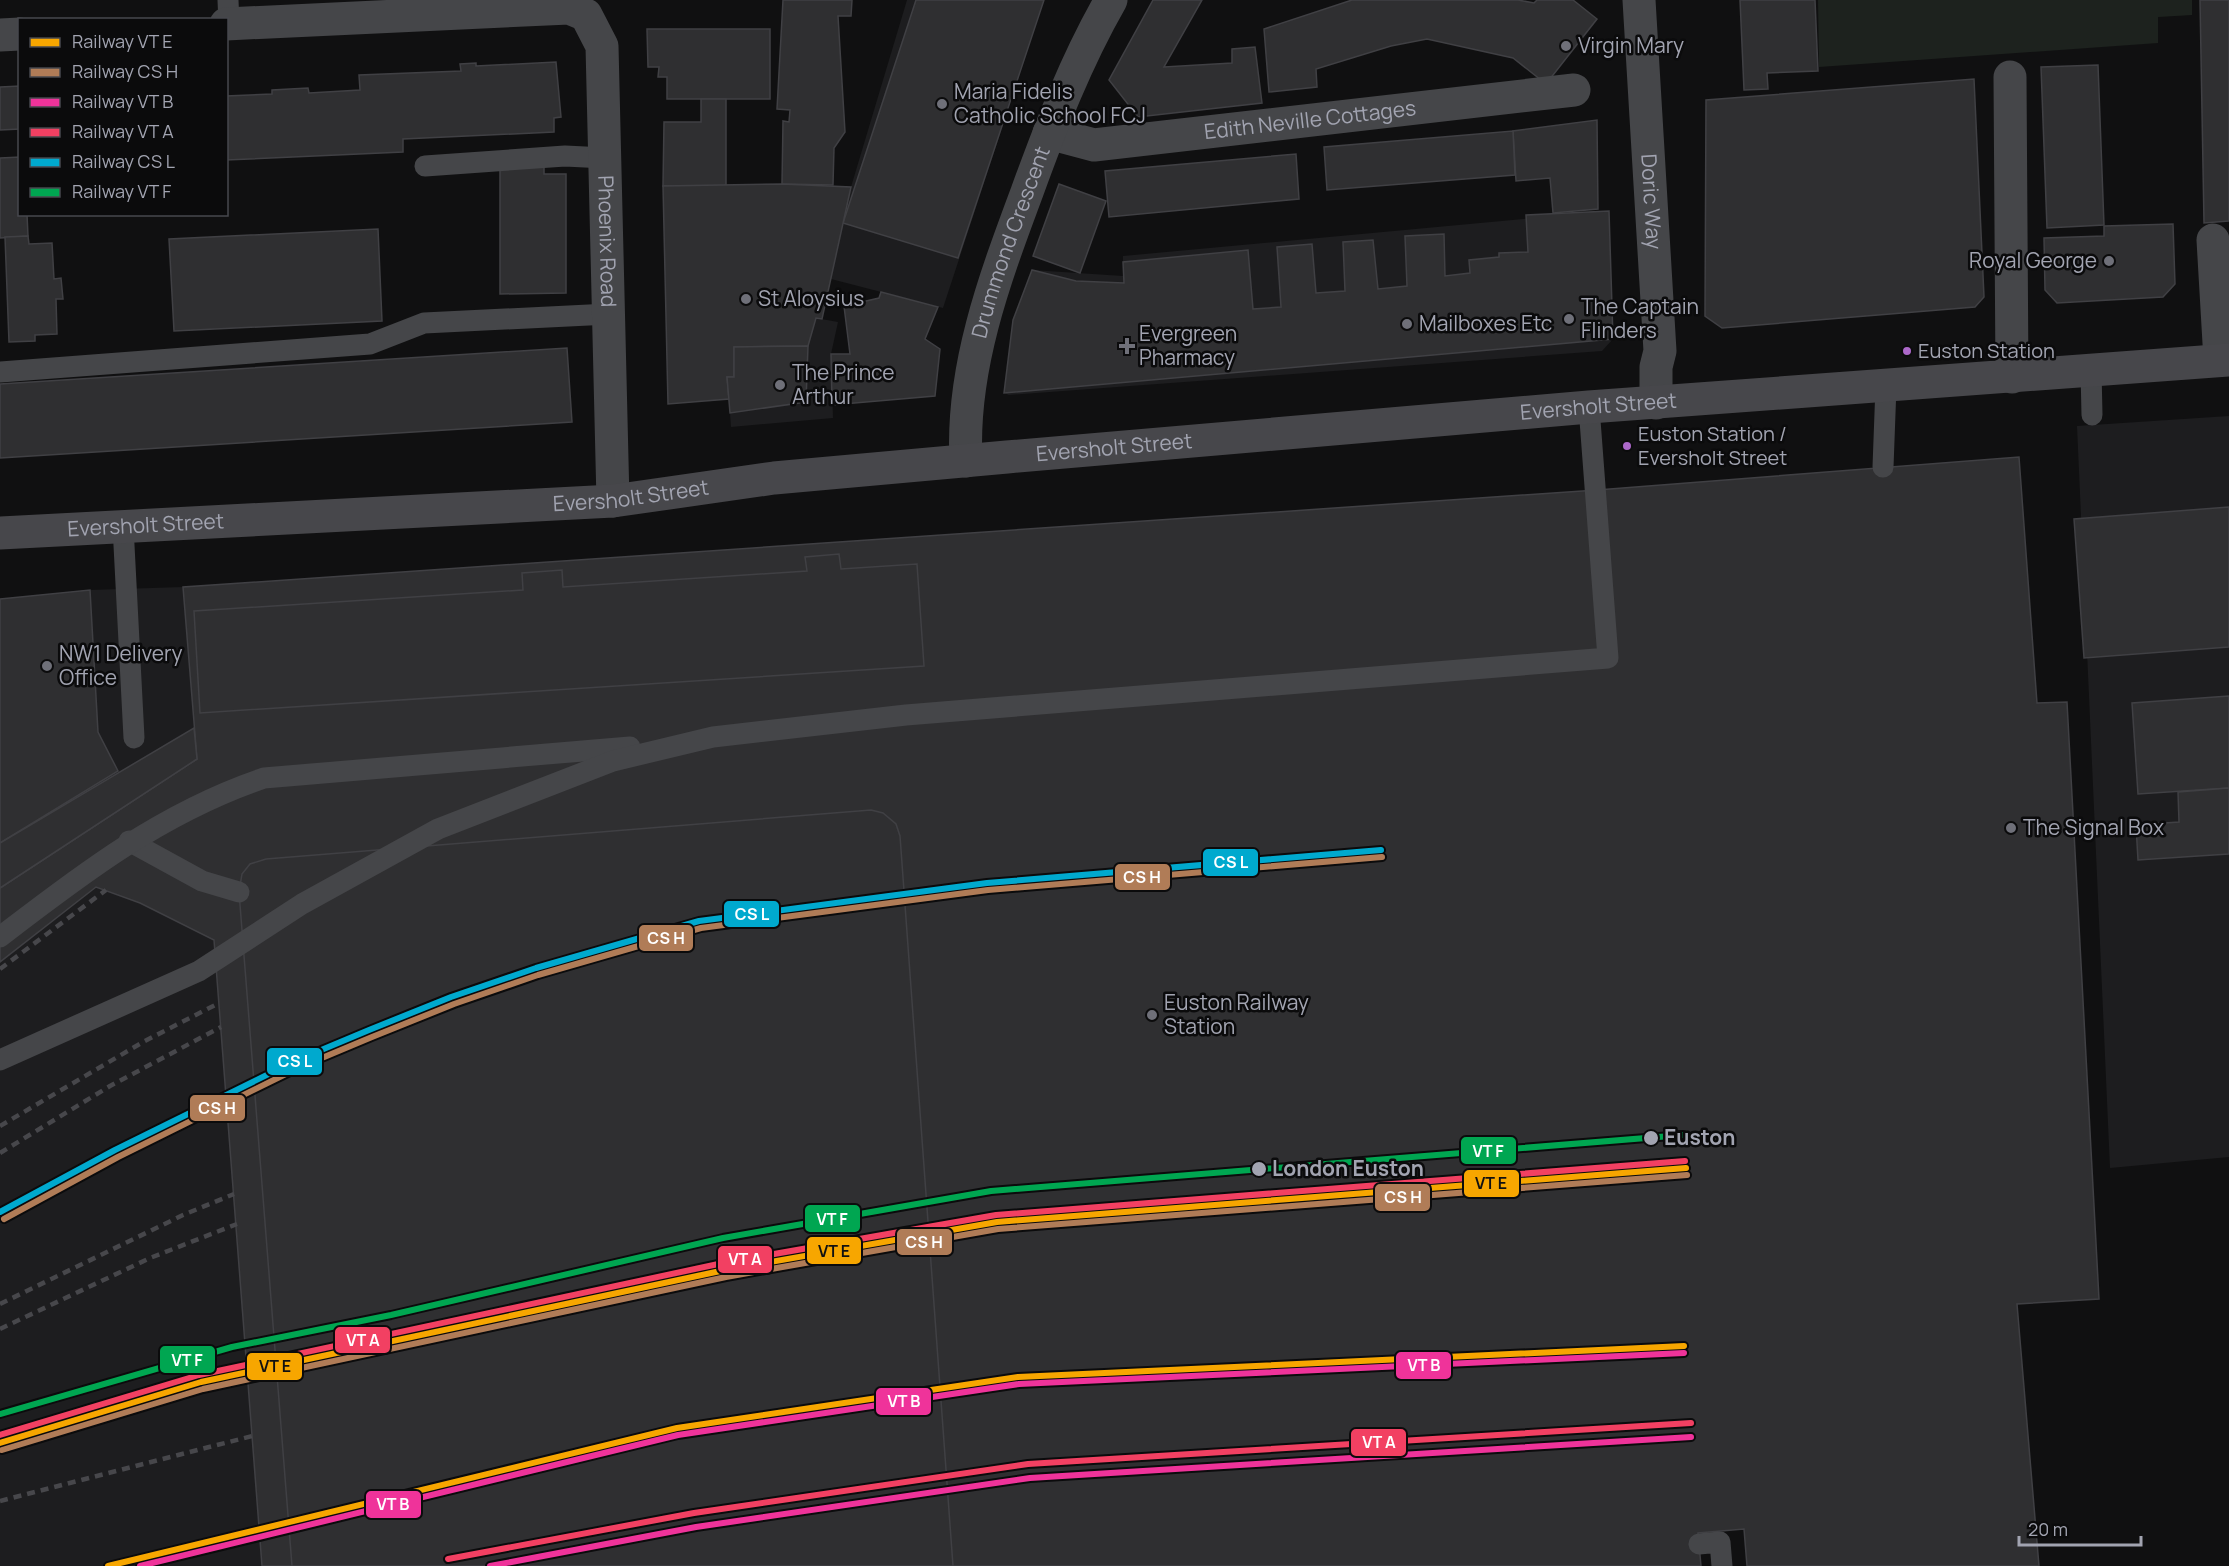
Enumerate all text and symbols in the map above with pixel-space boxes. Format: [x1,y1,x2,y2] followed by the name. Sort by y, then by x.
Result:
[18,18,228,216] legend
[72,29,173,53] text: Railway VT E
[1578,31,1684,59] place label: Virgin Mary
[1559,39,1573,53] marker: Virgin Mary
[72,59,178,83] text: Railway CS H
[954,77,1146,129] place label: Maria Fidelis Catholic School FCJ
[72,89,173,113] text: Railway VT B
[1202,93,1417,145] street label: Edith Neville Cottages
[935,97,949,111] marker: Maria Fidelis Catholic School FCJ
[72,119,174,143] text: Railway VT A
[965,142,1056,341] street label: Drummond Crescent
[72,149,175,173] text: Railway CS L
[1635,153,1669,250] street label: Doric Way
[592,175,623,308] street label: Phoenix Road
[72,179,171,203] text: Railway VT F
[1969,246,2097,274] place label: Royal George
[2102,254,2116,268] marker: Royal George
[758,284,864,312] place label: St Aloysius
[739,292,753,306] marker: St Aloysius
[1581,292,1699,344] place label: The Captain Flinders
[1419,309,1553,337] place label: Mailboxes Etc
[1562,312,1576,326] marker: The Captain Flinders
[1400,317,1414,331] marker: Mailboxes Etc
[1139,319,1237,371] place label: Evergreen Pharmacy
[1918,337,2055,364] place label: Euston Station
[1120,339,1134,353] marker: Evergreen Pharmacy
[1901,345,1913,357] marker: Euston Station
[792,358,895,410] place label: The Prince Arthur
[773,378,787,392] marker: The Prince Arthur
[1519,386,1678,426] street label: Eversholt Street
[1638,420,1787,471] place label: Euston Station / Eversholt Street
[1035,426,1193,467] street label: Eversholt Street
[1621,440,1633,452] marker: Euston Station / Eversholt Street
[552,472,710,517] street label: Eversholt Street
[67,506,225,542] street label: Eversholt Street
[59,639,183,691] place label: NW1 Delivery Office
[40,659,54,673] marker: NW1 Delivery Office
[2023,813,2164,841] place label: The Signal Box
[2004,821,2018,835] marker: The Signal Box
[1202,848,1259,877] line badge: CS L
[1214,851,1249,873] text: CS L
[1114,863,1171,891] line badge: CS H
[1123,866,1161,888] text: CS H
[723,900,780,928] line badge: CS L
[735,903,770,925] text: CS L
[638,924,694,952] line badge: CS H
[647,927,685,949] text: CS H
[1164,988,1309,1040] place label: Euston Railway Station
[1145,1008,1159,1022] marker: Euston Railway Station
[266,1047,323,1076] line badge: CS L
[278,1050,313,1072] text: CS L
[189,1094,246,1122] line badge: CS H
[198,1097,236,1119] text: CS H
[1664,1123,1735,1151] place label: Euston
[1642,1129,1660,1147] marker: Euston
[1460,1136,1517,1165] line badge: VT F
[1472,1140,1504,1162] text: VT F
[1272,1154,1424,1182] place label: London Euston
[1250,1160,1268,1178] marker: London Euston
[1463,1169,1520,1198] line badge: VT E
[1475,1172,1507,1194] text: VT E
[1374,1183,1431,1212] line badge: CS H
[1384,1186,1422,1208] text: CS H
[804,1204,861,1233] line badge: VT F
[816,1208,848,1230] text: VT F
[896,1228,953,1256] line badge: CS H
[905,1231,943,1253] text: CS H
[806,1236,862,1265] line badge: VT E
[818,1240,850,1262] text: VT E
[717,1245,773,1274] line badge: VT A
[728,1248,762,1270] text: VT A
[334,1326,391,1354] line badge: VT A
[346,1329,380,1351] text: VT A
[159,1345,216,1374] line badge: VT F
[171,1349,203,1371] text: VT F
[1395,1351,1452,1380] line badge: VT B
[246,1352,303,1381] line badge: VT E
[1408,1354,1440,1376] text: VT B
[259,1355,291,1377] text: VT E
[875,1387,932,1416] line badge: VT B
[888,1390,920,1412] text: VT B
[1350,1428,1407,1457] line badge: VT A
[1362,1431,1396,1453] text: VT A
[365,1490,422,1519] line badge: VT B
[377,1493,409,1515] text: VT B
[2019,1509,2140,1547] scale bar
[2028,1517,2068,1541] text: 20 m

